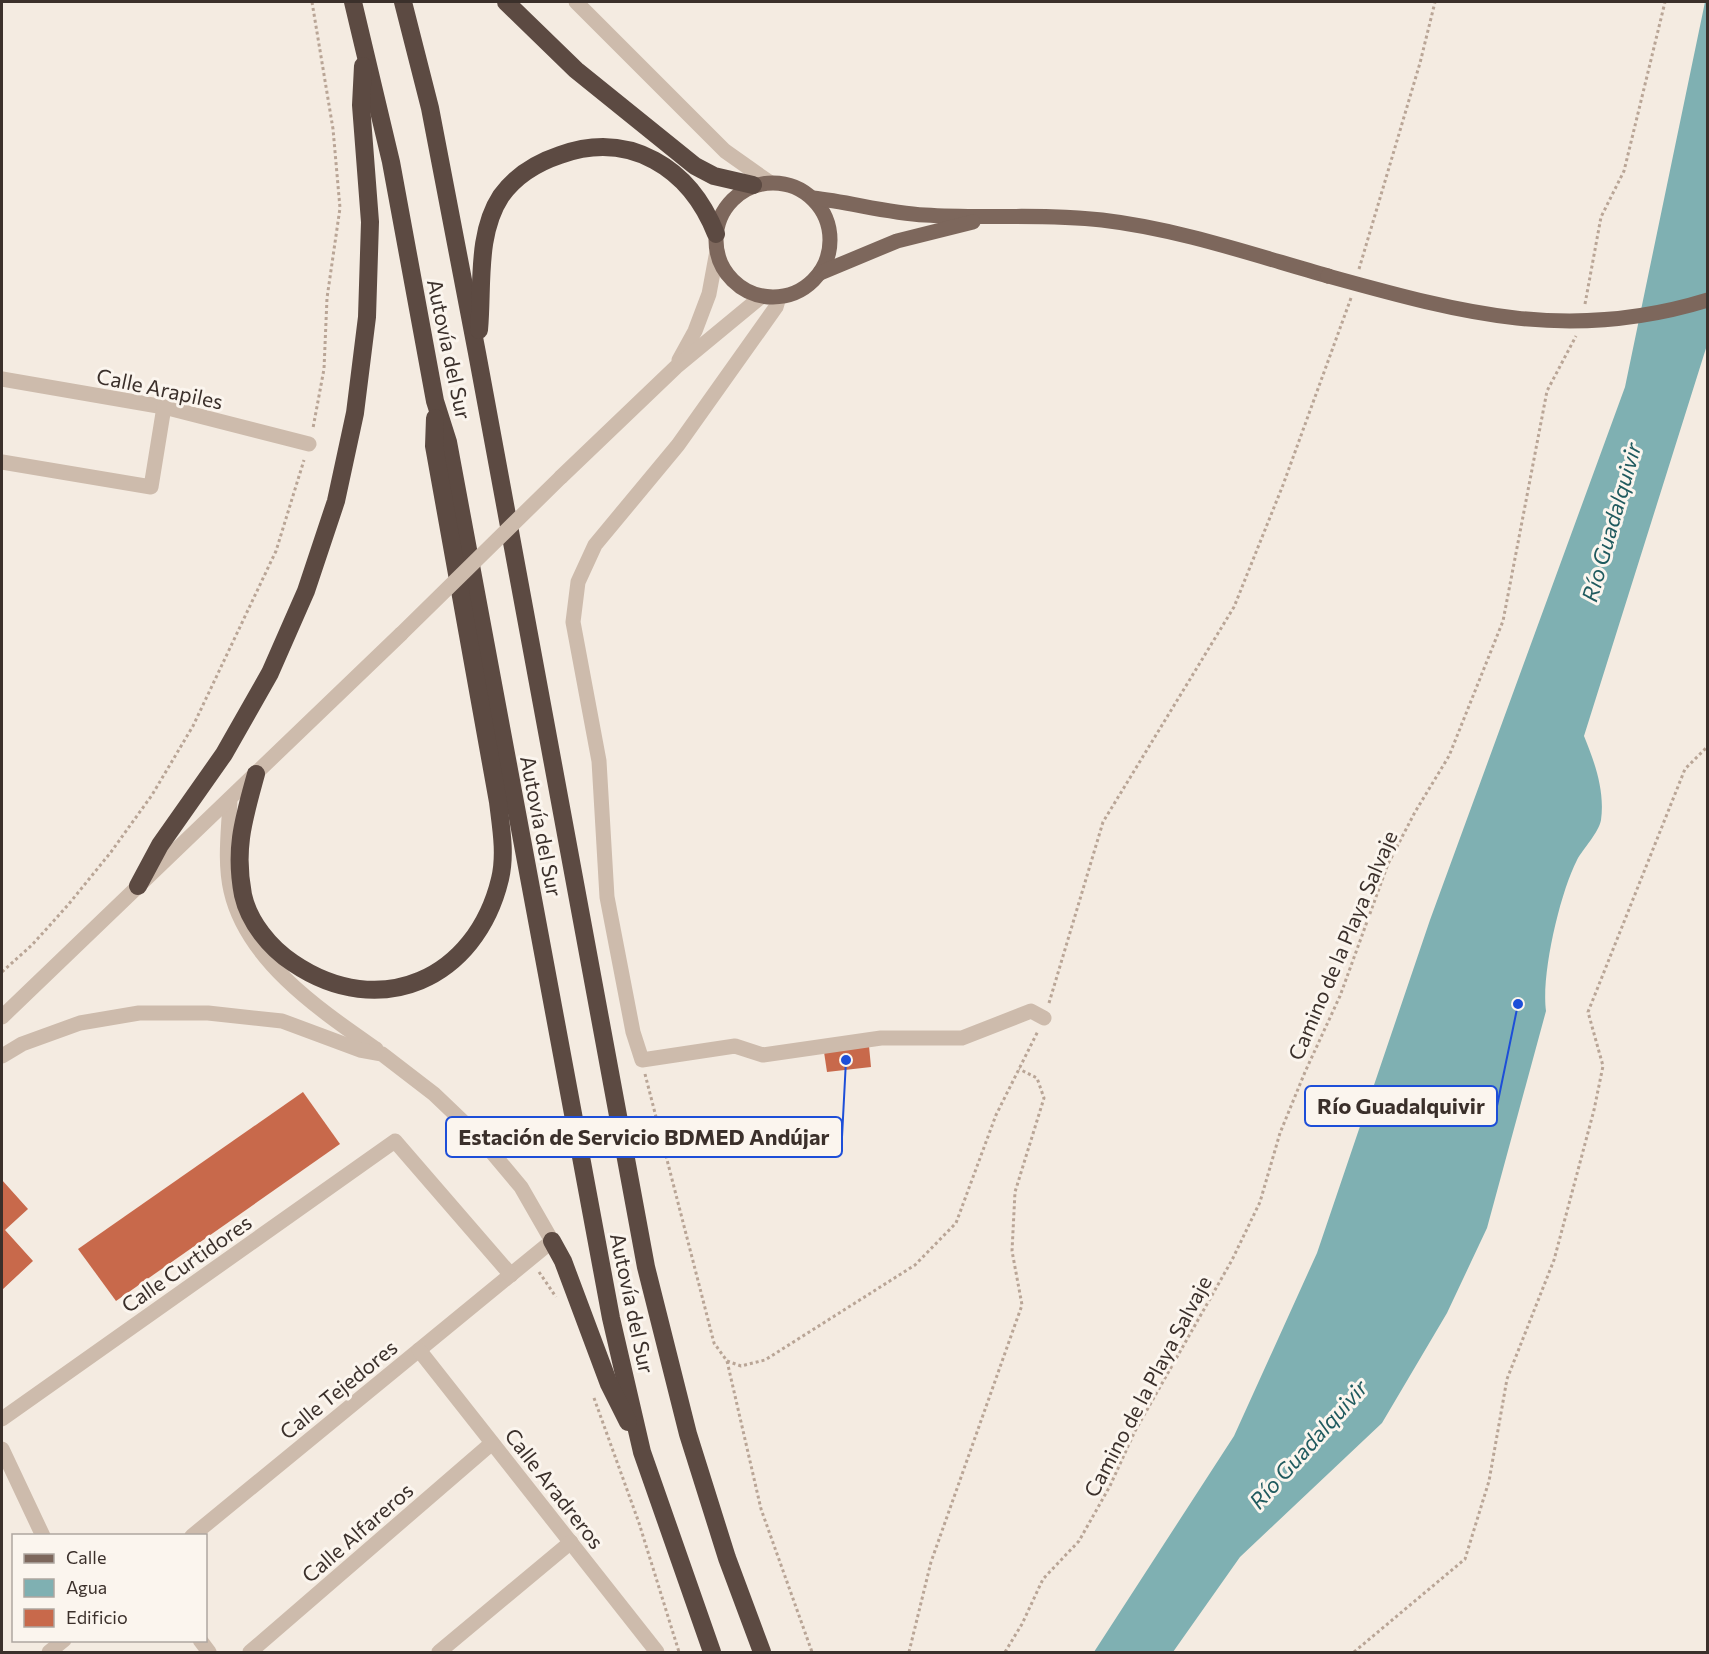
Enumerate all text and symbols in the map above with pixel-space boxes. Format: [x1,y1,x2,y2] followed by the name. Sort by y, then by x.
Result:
[423,277,477,421] street label: Autovía del Sur
[95,362,225,414] street label: Calle Arapiles
[1575,438,1647,605] water label: Río Guadalquivir
[516,754,568,898] street label: Autovía del Sur
[1282,827,1402,1063] street label: Camino de la Playa Salvaje
[1305,1086,1497,1126] callout: Río Guadalquivir
[1317,1092,1485,1119] text: Río Guadalquivir
[446,1117,842,1157] callout: Estación de Servicio BDMED Andújar
[458,1123,830,1150] text: Estación de Servicio BDMED Andújar
[116,1209,256,1317] street label: Calle Curtidores
[606,1231,660,1375] street label: Autovía del Sur
[1078,1271,1216,1501] street label: Camino de la Playa Salvaje
[274,1334,402,1444] street label: Calle Tejedores
[1243,1373,1374,1514] water label: Río Guadalquivir
[500,1423,610,1553] street label: Calle Aradreros
[296,1477,418,1587] street label: Calle Alfareros
[12,1534,207,1642] legend
[66,1546,106,1568] text: Calle
[66,1576,107,1598] text: Agua
[66,1606,128,1628] text: Edificio

